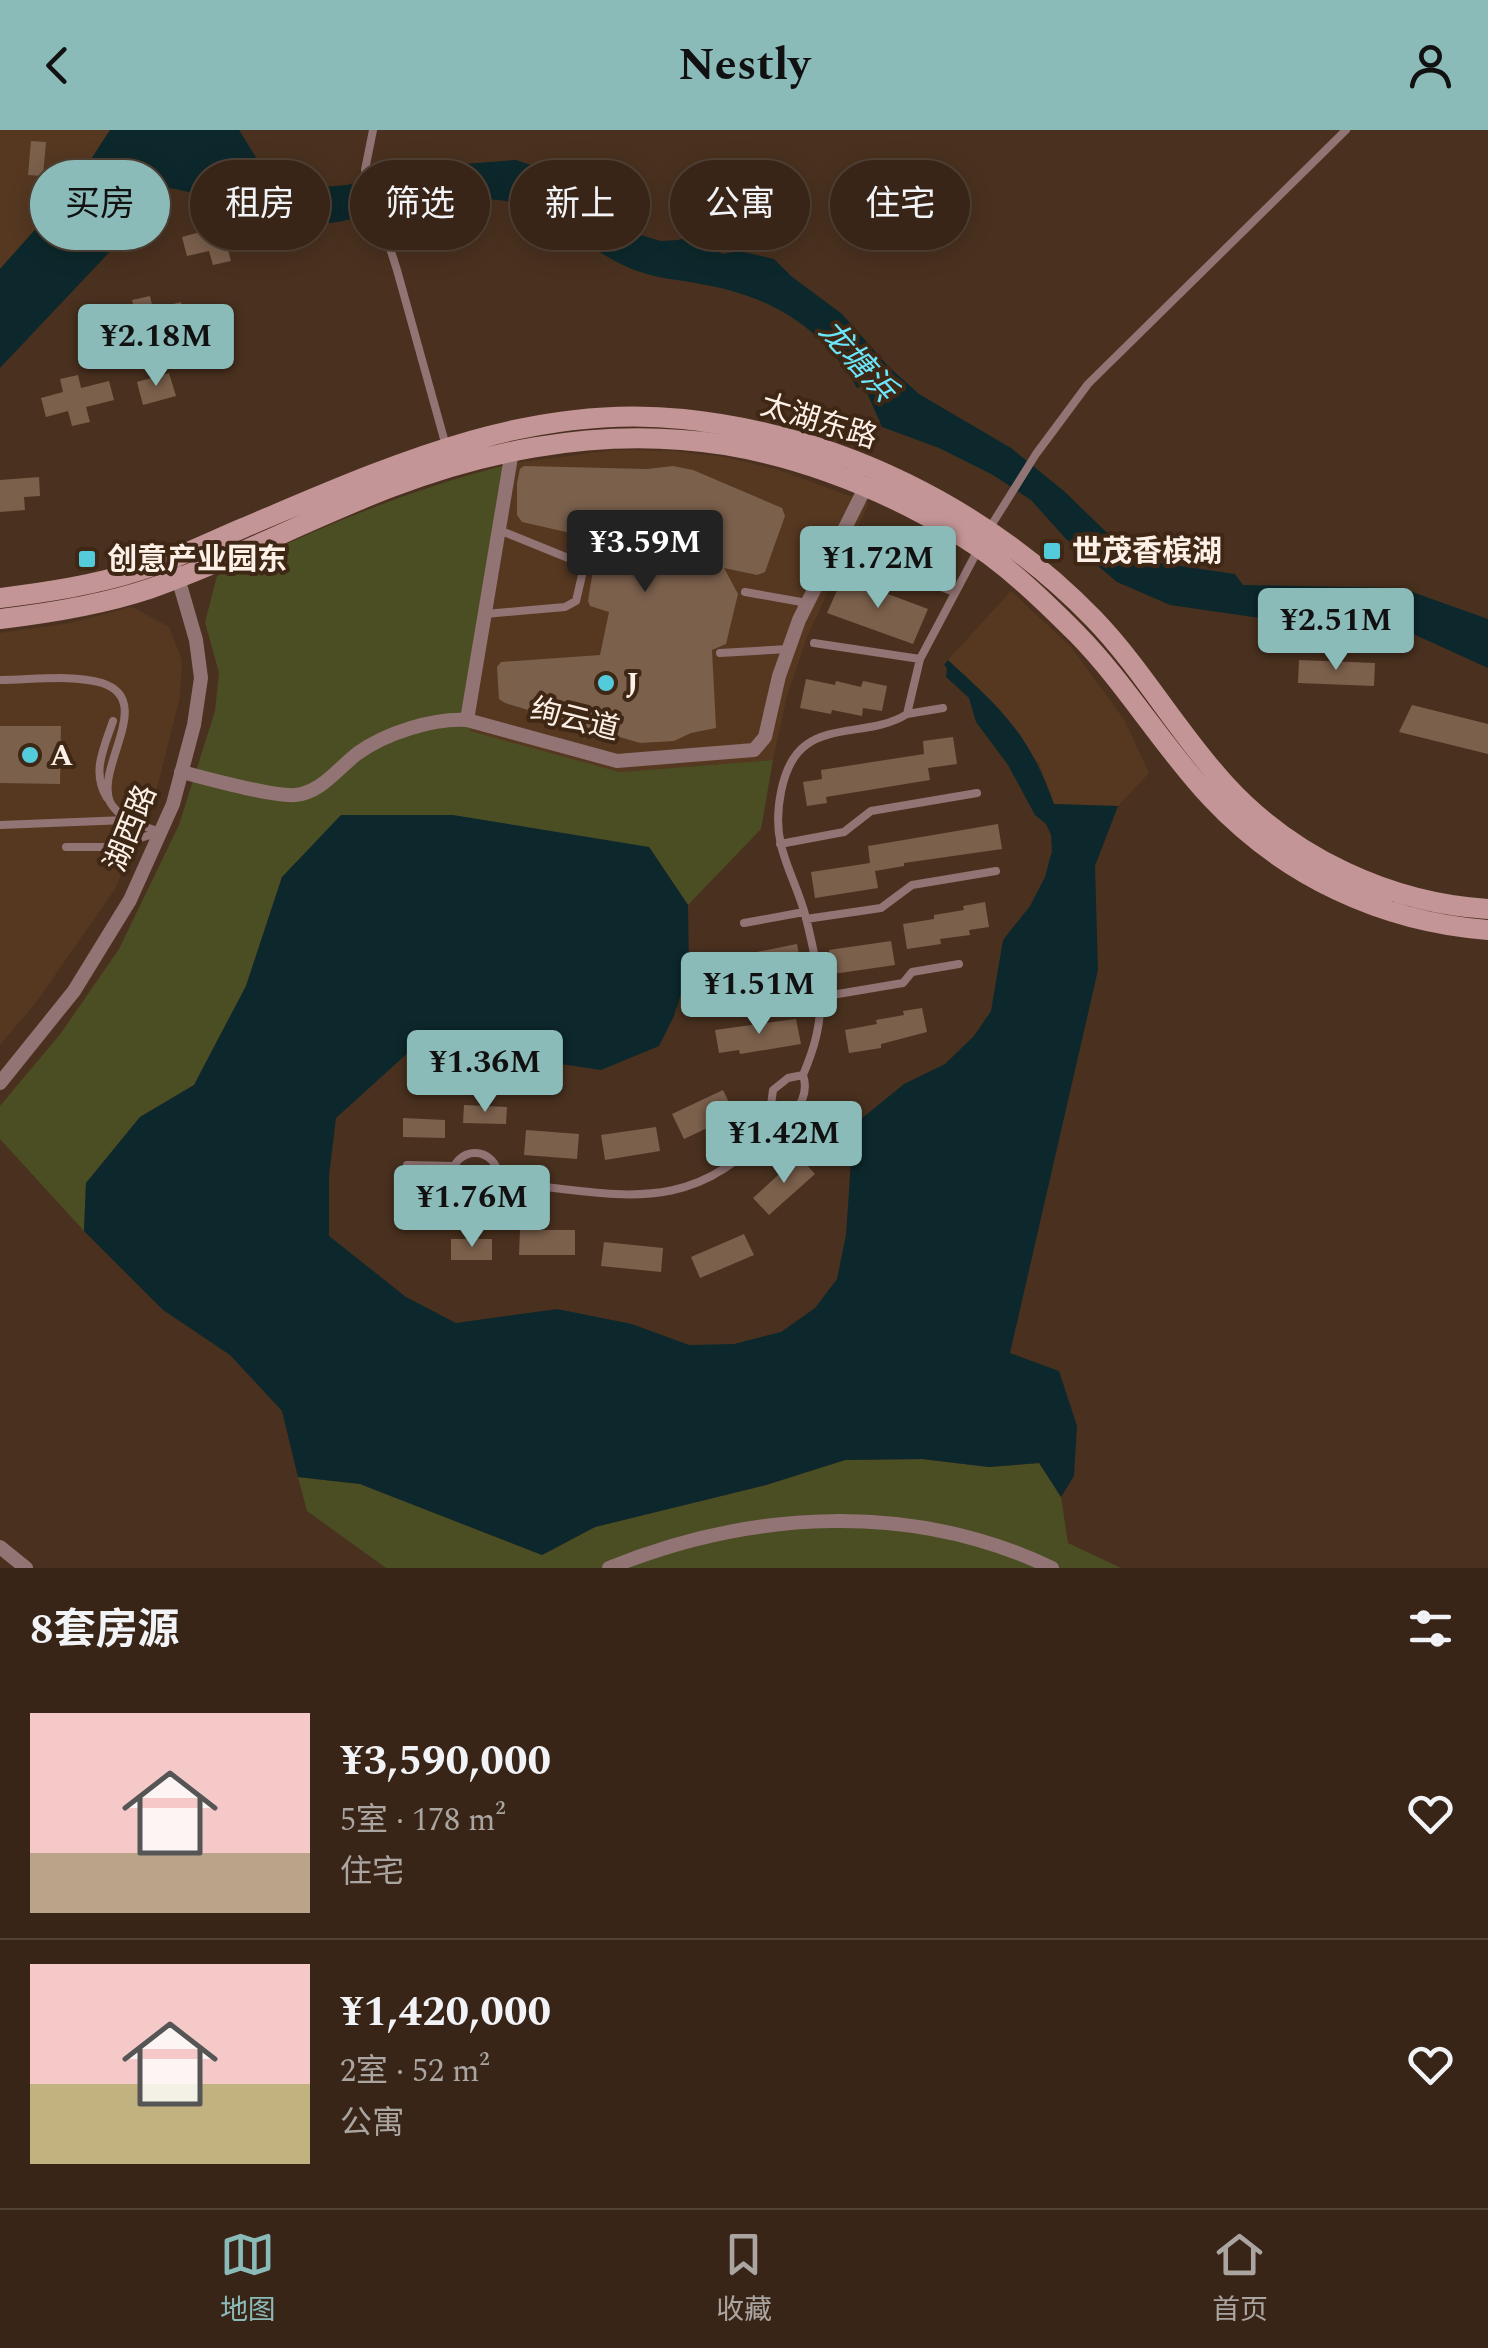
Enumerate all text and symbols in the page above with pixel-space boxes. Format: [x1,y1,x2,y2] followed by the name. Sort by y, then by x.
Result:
[678,31,810,100] text: Nestly
[30,38,85,93] icon: back
[1403,38,1458,93] icon: person
[30,160,170,250] chip: 买房
[190,160,330,250] chip: 租房
[350,160,490,250] chip: 筛选
[510,160,650,250] chip: 新上
[670,160,810,250] chip: 公寓
[830,160,970,250] chip: 住宅
[75,304,237,389] pin: ¥2.18M
[807,309,909,415] water label: 龙塘浜
[100,312,212,361] text: ¥2.18M
[755,382,883,461] street label: 太湖东路
[564,510,726,595] pin: ¥3.59M
[589,518,701,567] text: ¥3.59M
[797,526,959,611] pin: ¥1.72M
[1072,529,1222,575] place label: 世茂香槟湖
[822,534,934,583] text: ¥1.72M
[107,537,287,583] place label: 创意产业园东
[1041,540,1063,562] marker: 世茂香槟湖
[76,548,98,570] marker: 创意产业园东
[1255,588,1417,673] pin: ¥2.51M
[1280,596,1392,645] text: ¥2.51M
[626,661,639,707] place label: J
[595,672,617,694] marker: J
[526,687,624,753] street label: 绚云道
[50,733,73,779] place label: A
[19,744,41,766] marker: A
[93,778,169,879] street label: 湖西路
[678,952,840,1037] pin: ¥1.51M
[703,960,815,1009] text: ¥1.51M
[404,1030,566,1115] pin: ¥1.36M
[429,1038,541,1087] text: ¥1.36M
[703,1101,865,1186] pin: ¥1.42M
[728,1109,840,1158] text: ¥1.42M
[391,1165,553,1250] pin: ¥1.76M
[416,1173,528,1222] text: ¥1.76M
[30,1599,180,1662] text: 8套房源
[1403,1601,1458,1656] icon: filters
[340,1730,551,1793] text: ¥3,590,000
[110,1753,230,1873] icon: home
[1403,1786,1458,1841] icon: heart
[340,1796,506,1845] text: 5室 · 178 m²
[340,1848,404,1897] text: 住宅
[340,1981,551,2044] text: ¥1,420,000
[110,2004,230,2124] icon: home
[1403,2037,1458,2092] icon: heart
[340,2047,490,2096] text: 2室 · 52 m²
[340,2099,404,2148] text: 公寓
[220,2227,276,2332] tab: 地图
[716,2227,772,2332] tab: 收藏
[1212,2227,1268,2332] tab: 首页

